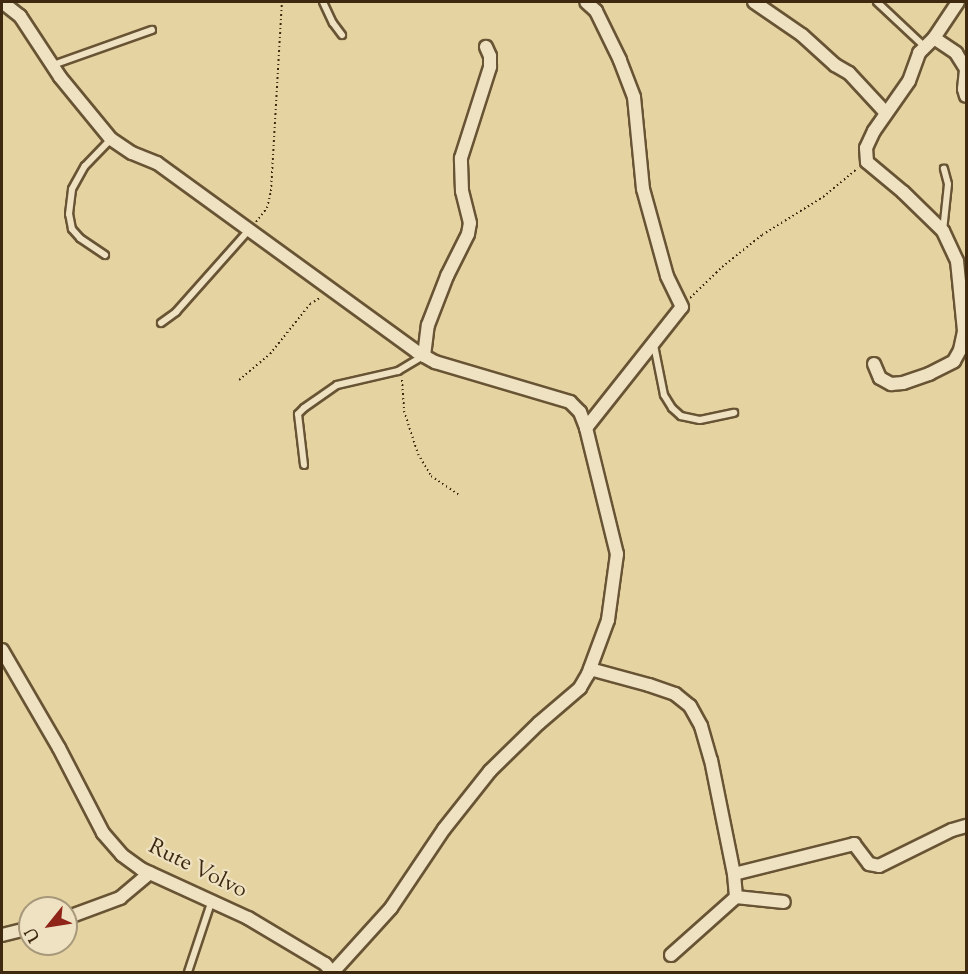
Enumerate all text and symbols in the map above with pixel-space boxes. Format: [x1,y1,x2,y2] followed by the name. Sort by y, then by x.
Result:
[143,835,251,905] street label: Rute Volvo
[18,896,78,956] north arrow
[20,923,47,946] text: U

